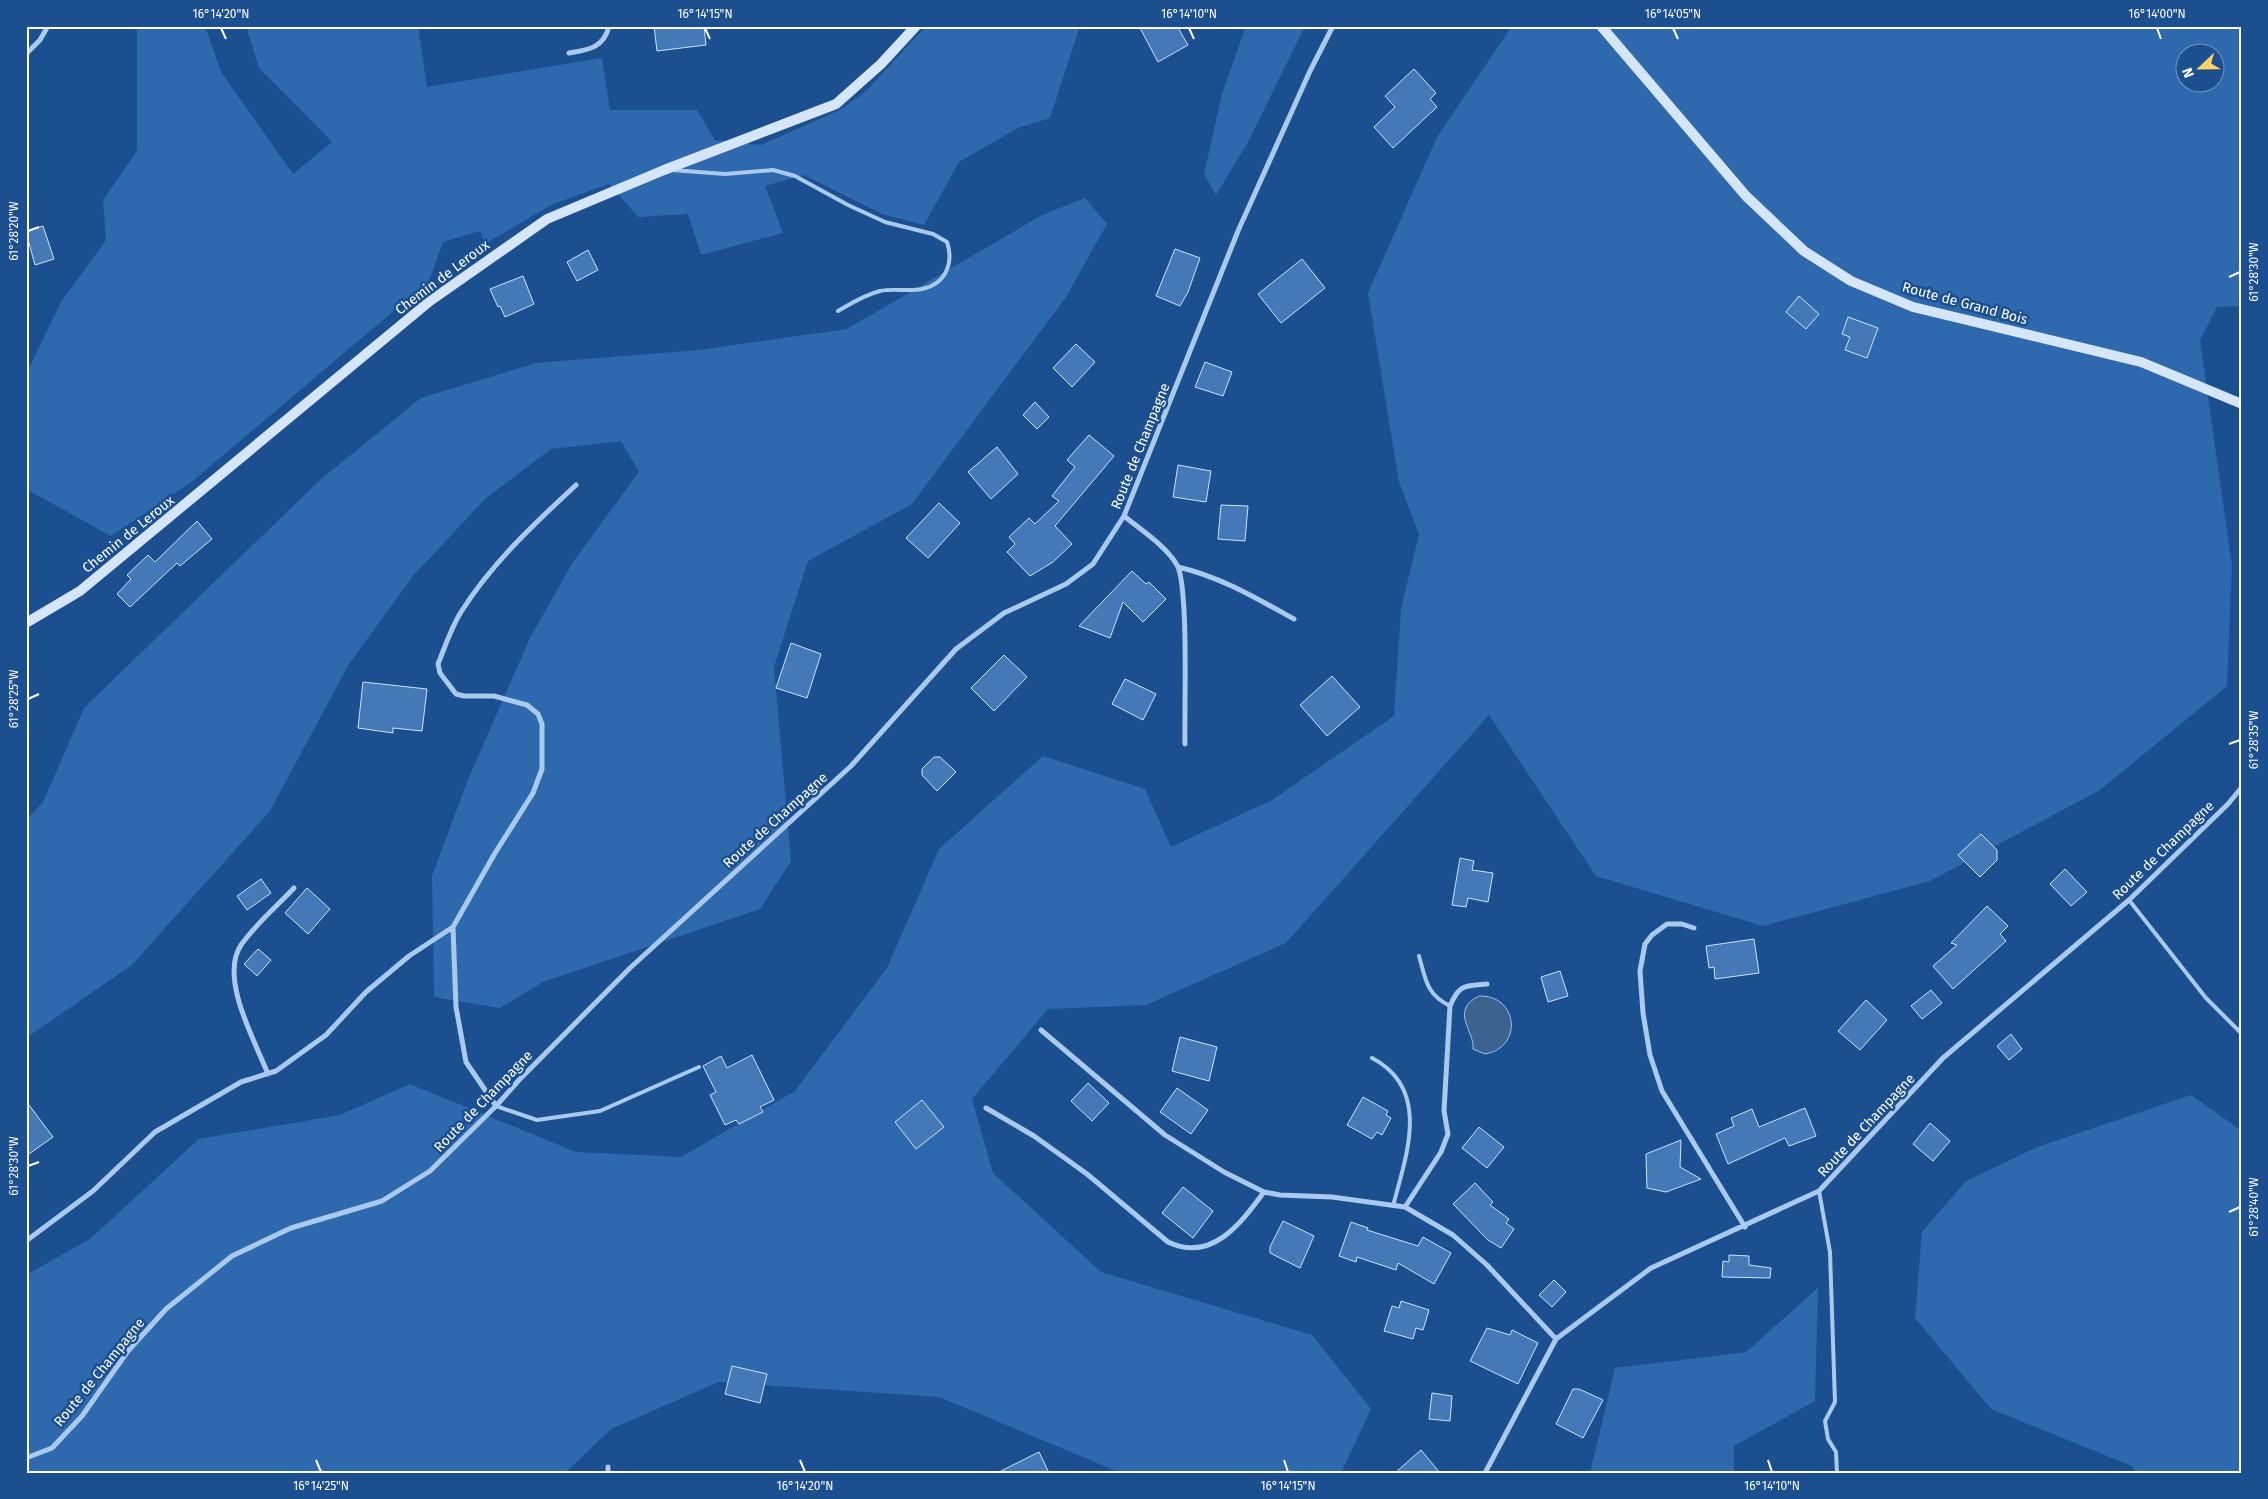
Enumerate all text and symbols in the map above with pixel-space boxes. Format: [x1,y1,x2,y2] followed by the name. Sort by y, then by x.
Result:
[193,7,249,21] text: 16°14'20"N
[677,7,733,21] text: 16°14'15"N
[1161,7,1217,21] text: 16°14'10"N
[1645,7,1701,21] text: 16°14'05"N
[2128,7,2186,21] text: 16°14'00"N
[2176,42,2226,92] north arrow
[2179,65,2198,80] text: N
[7,201,21,261] text: 61°28'20"W
[392,236,493,318] street label: Chemin de Leroux
[2247,242,2261,302] text: 61°28'30"W
[1900,279,2030,329] street label: Route de Grand Bois
[1107,381,1174,512] street label: Route de Champagne
[79,492,178,577] street label: Chemin de Leroux
[7,670,21,728] text: 61°28'25"W
[2247,711,2261,769] text: 61°28'35"W
[720,769,831,872] street label: Route de Champagne
[2109,797,2218,903] street label: Route de Champagne
[430,1047,536,1156] street label: Route de Champagne
[1814,1070,1919,1180] street label: Route de Champagne
[7,1136,21,1196] text: 61°28'30"W
[2247,1177,2261,1237] text: 61°28'40"W
[50,1315,148,1430] street label: Route de Champagne
[293,1479,349,1493] text: 16°14'25"N
[777,1479,833,1493] text: 16°14'20"N
[1260,1479,1316,1493] text: 16°14'15"N
[1744,1479,1800,1493] text: 16°14'10"N

